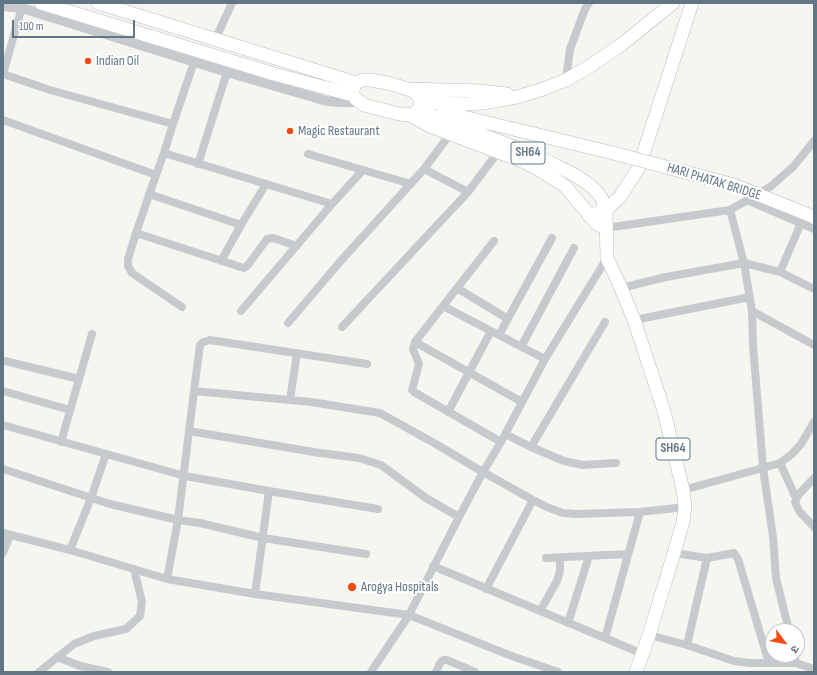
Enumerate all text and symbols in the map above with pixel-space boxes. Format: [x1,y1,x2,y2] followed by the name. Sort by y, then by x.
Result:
[14,12,137,38] scale bar
[19,19,44,34] text: 100 m
[96,53,139,69] place label: Indian Oil
[83,56,93,66] marker: Indian Oil
[298,123,380,139] place label: Magic Restaurant
[285,126,295,136] marker: Magic Restaurant
[511,142,545,164] road number: SH64
[665,160,763,204] street label: HARI PHATAK BRIDGE
[656,438,690,460] road number: SH64
[361,579,439,595] place label: Arogya Hospitals
[346,581,358,593] marker: Arogya Hospitals
[765,623,805,663] north arrow
[788,643,802,655] text: उ

